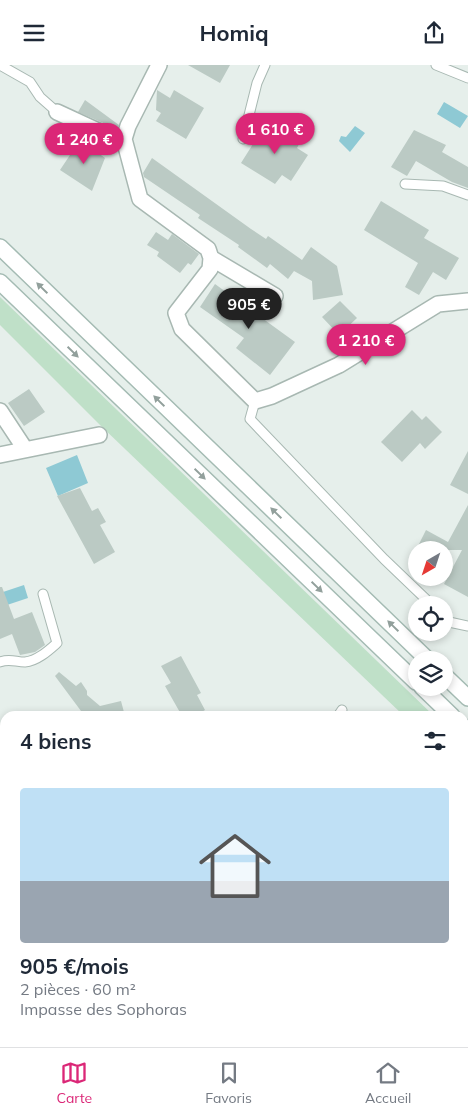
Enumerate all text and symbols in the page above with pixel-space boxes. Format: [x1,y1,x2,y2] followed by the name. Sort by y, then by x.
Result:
[20,19,48,47] icon: menu
[199,19,269,47] text: Homiq
[420,19,448,47] icon: share
[229,113,321,155] pin: 1 610 €
[247,119,303,139] text: 1 610 €
[38,123,130,165] pin: 1 240 €
[56,129,112,149] text: 1 240 €
[37,282,49,294] one-way arrow
[214,287,284,330] pin: 905 €
[228,294,270,314] text: 905 €
[320,323,412,366] pin: 1 210 €
[338,330,394,350] text: 1 210 €
[67,346,79,358] one-way arrow
[154,395,166,407] one-way arrow
[194,468,206,480] one-way arrow
[271,508,283,520] one-way arrow
[408,541,452,586] north arrow
[408,541,453,696] map controls
[311,581,323,593] one-way arrow
[408,596,453,641] button: locate
[388,620,400,632] one-way arrow
[408,651,453,696] button: layers
[421,727,449,755] icon: filters
[20,728,92,754] text: 4 biens
[190,821,280,911] icon: home
[20,953,129,979] text: 905 €/mois
[20,979,136,999] text: 2 pièces · 60 m²
[20,999,187,1019] text: Impasse des Sophoras
[57,1059,92,1107] tab: Carte
[205,1059,252,1107] tab: Favoris
[365,1059,411,1107] tab: Accueil

